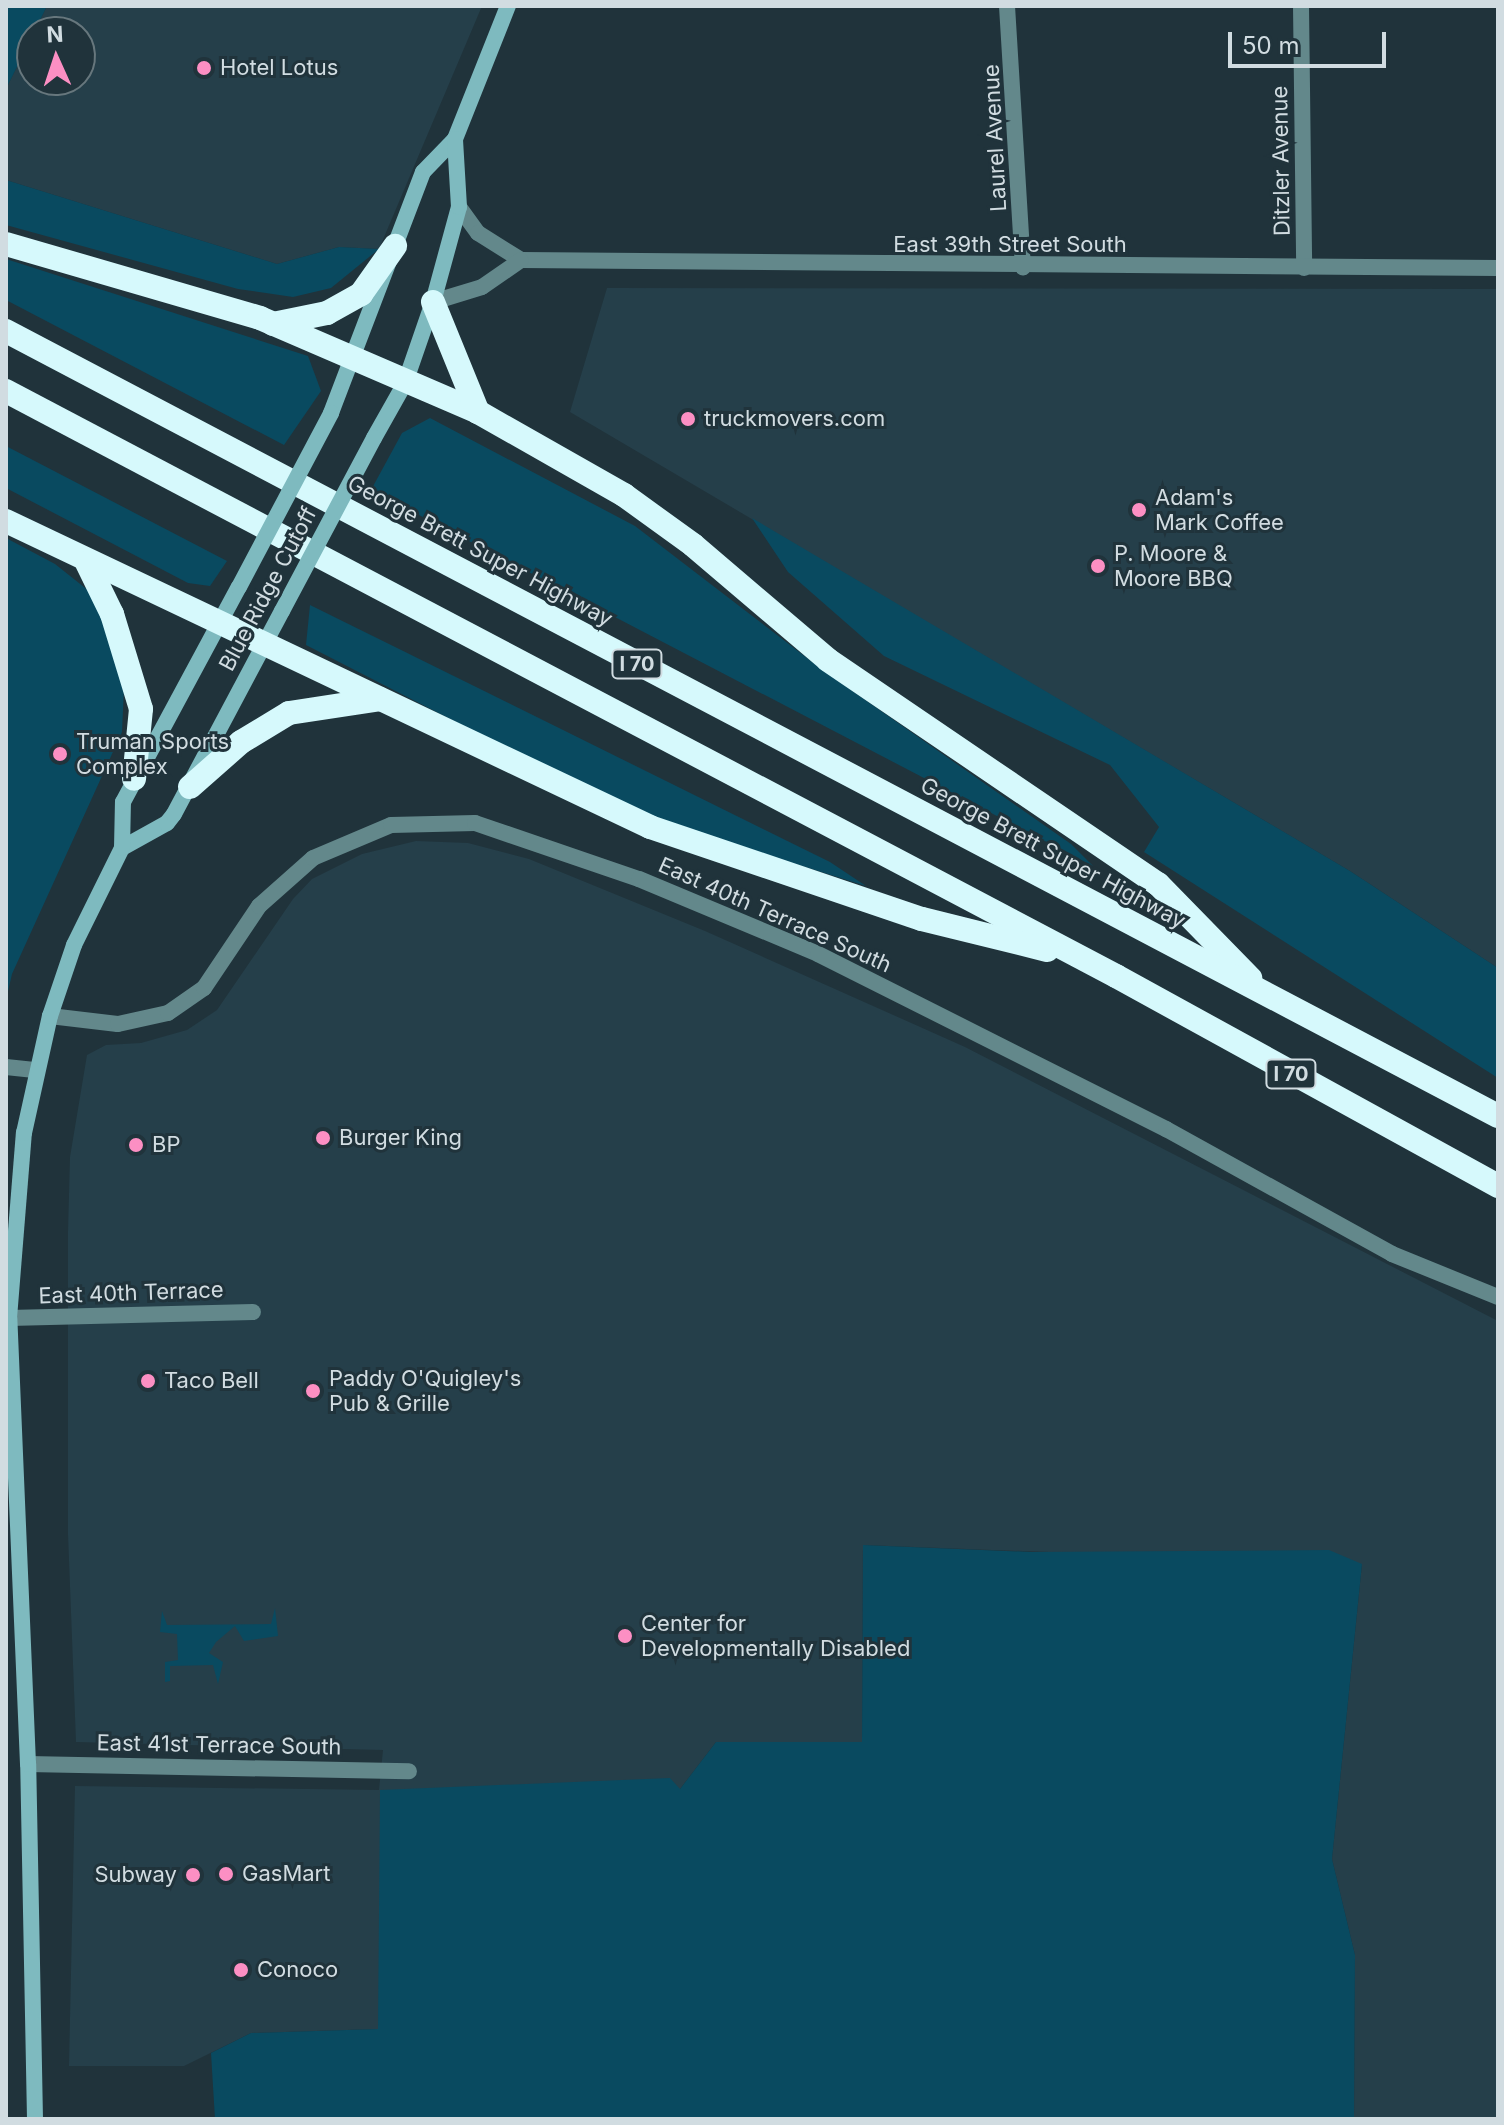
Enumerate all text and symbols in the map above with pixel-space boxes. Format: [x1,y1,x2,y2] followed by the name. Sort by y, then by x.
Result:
[16,16,96,96] north arrow
[1232,16,1390,66] scale bar
[46,21,64,47] text: N
[1242,31,1300,60] text: 50 m
[220,55,338,81] place label: Hotel Lotus
[195,59,213,77] marker: Hotel Lotus
[978,64,1012,212] street label: Laurel Avenue
[1266,86,1296,236] street label: Ditzler Avenue
[893,232,1127,258] street label: East 39th Street South
[704,406,885,432] place label: truckmovers.com
[679,410,697,428] marker: truckmovers.com
[343,470,617,632] street label: George Brett Super Highway
[1155,484,1284,536] place label: Adam's Mark Coffee
[1130,501,1148,519] marker: Adam's Mark Coffee
[214,503,322,675] street label: Blue Ridge Cutoff
[1114,540,1233,592] place label: P. Moore & Moore BBQ
[1089,557,1107,575] marker: P. Moore & Moore BBQ
[611,648,663,680] road number: I 70
[76,728,229,780] place label: Truman Sports Complex
[51,745,69,763] marker: Truman Sports Complex
[916,772,1190,934] street label: George Brett Super Highway
[654,852,896,978] street label: East 40th Terrace South
[1265,1058,1317,1090] road number: I 70
[339,1125,462,1151] place label: Burger King
[314,1129,332,1147] marker: Burger King
[152,1132,180,1158] place label: BP
[127,1136,145,1154] marker: BP
[38,1277,224,1309] street label: East 40th Terrace
[329,1365,521,1416] place label: Paddy O'Quigley's Pub & Grille
[164,1368,259,1394] place label: Taco Bell
[139,1372,157,1390] marker: Taco Bell
[304,1382,322,1400] marker: Paddy O'Quigley's Pub & Grille
[641,1610,910,1662] place label: Center for Developmentally Disabled
[616,1627,634,1645] marker: Center for Developmentally Disabled
[96,1730,342,1760] street label: East 41st Terrace South
[242,1861,330,1887] place label: GasMart
[94,1862,177,1888] place label: Subway
[217,1865,235,1883] marker: GasMart
[184,1866,202,1884] marker: Subway
[257,1957,338,1983] place label: Conoco
[232,1961,250,1979] marker: Conoco

